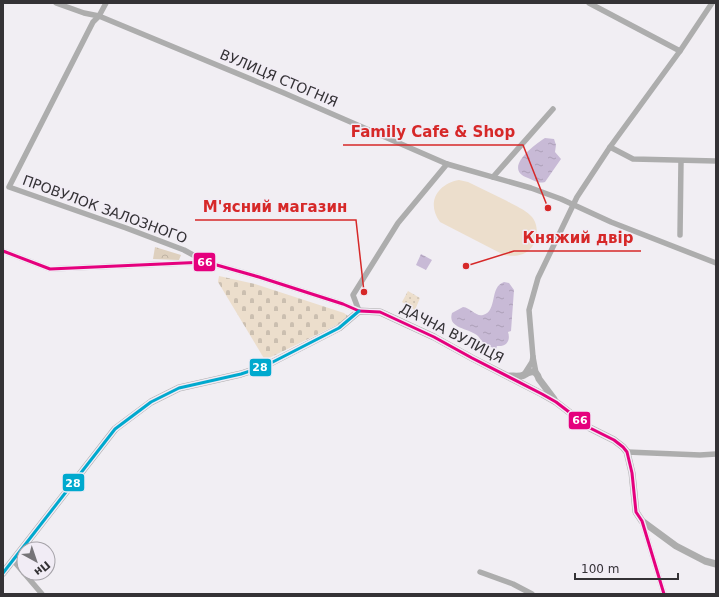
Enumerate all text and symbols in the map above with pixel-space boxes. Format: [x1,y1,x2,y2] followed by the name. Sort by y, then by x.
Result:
[218,46,340,110] street label: ВУЛИЦЯ СТОГНІЯ
[343,118,523,145] callout: Family Cafe & Shop
[351,123,515,141] text: Family Cafe & Shop
[20,172,190,246] street label: ПРОВУЛОК ЗАЛОЗНОГО
[195,193,356,220] callout: М'ясний магазин
[203,198,347,216] text: М'ясний магазин
[514,224,641,251] callout: Княжий двір
[523,229,634,247] text: Княжий двір
[193,252,216,272] line badge: 66
[197,256,213,269] text: 66
[397,300,507,366] street label: ДАЧНА ВУЛИЦЯ
[249,358,272,377] line badge: 28
[252,361,268,374] text: 28
[568,411,591,430] line badge: 66
[572,414,588,427] text: 66
[62,473,85,492] line badge: 28
[65,477,81,490] text: 28
[16,541,56,581] north arrow
[575,555,678,581] scale bar
[31,558,53,579] text: Пн
[581,562,619,576] text: 100 m

